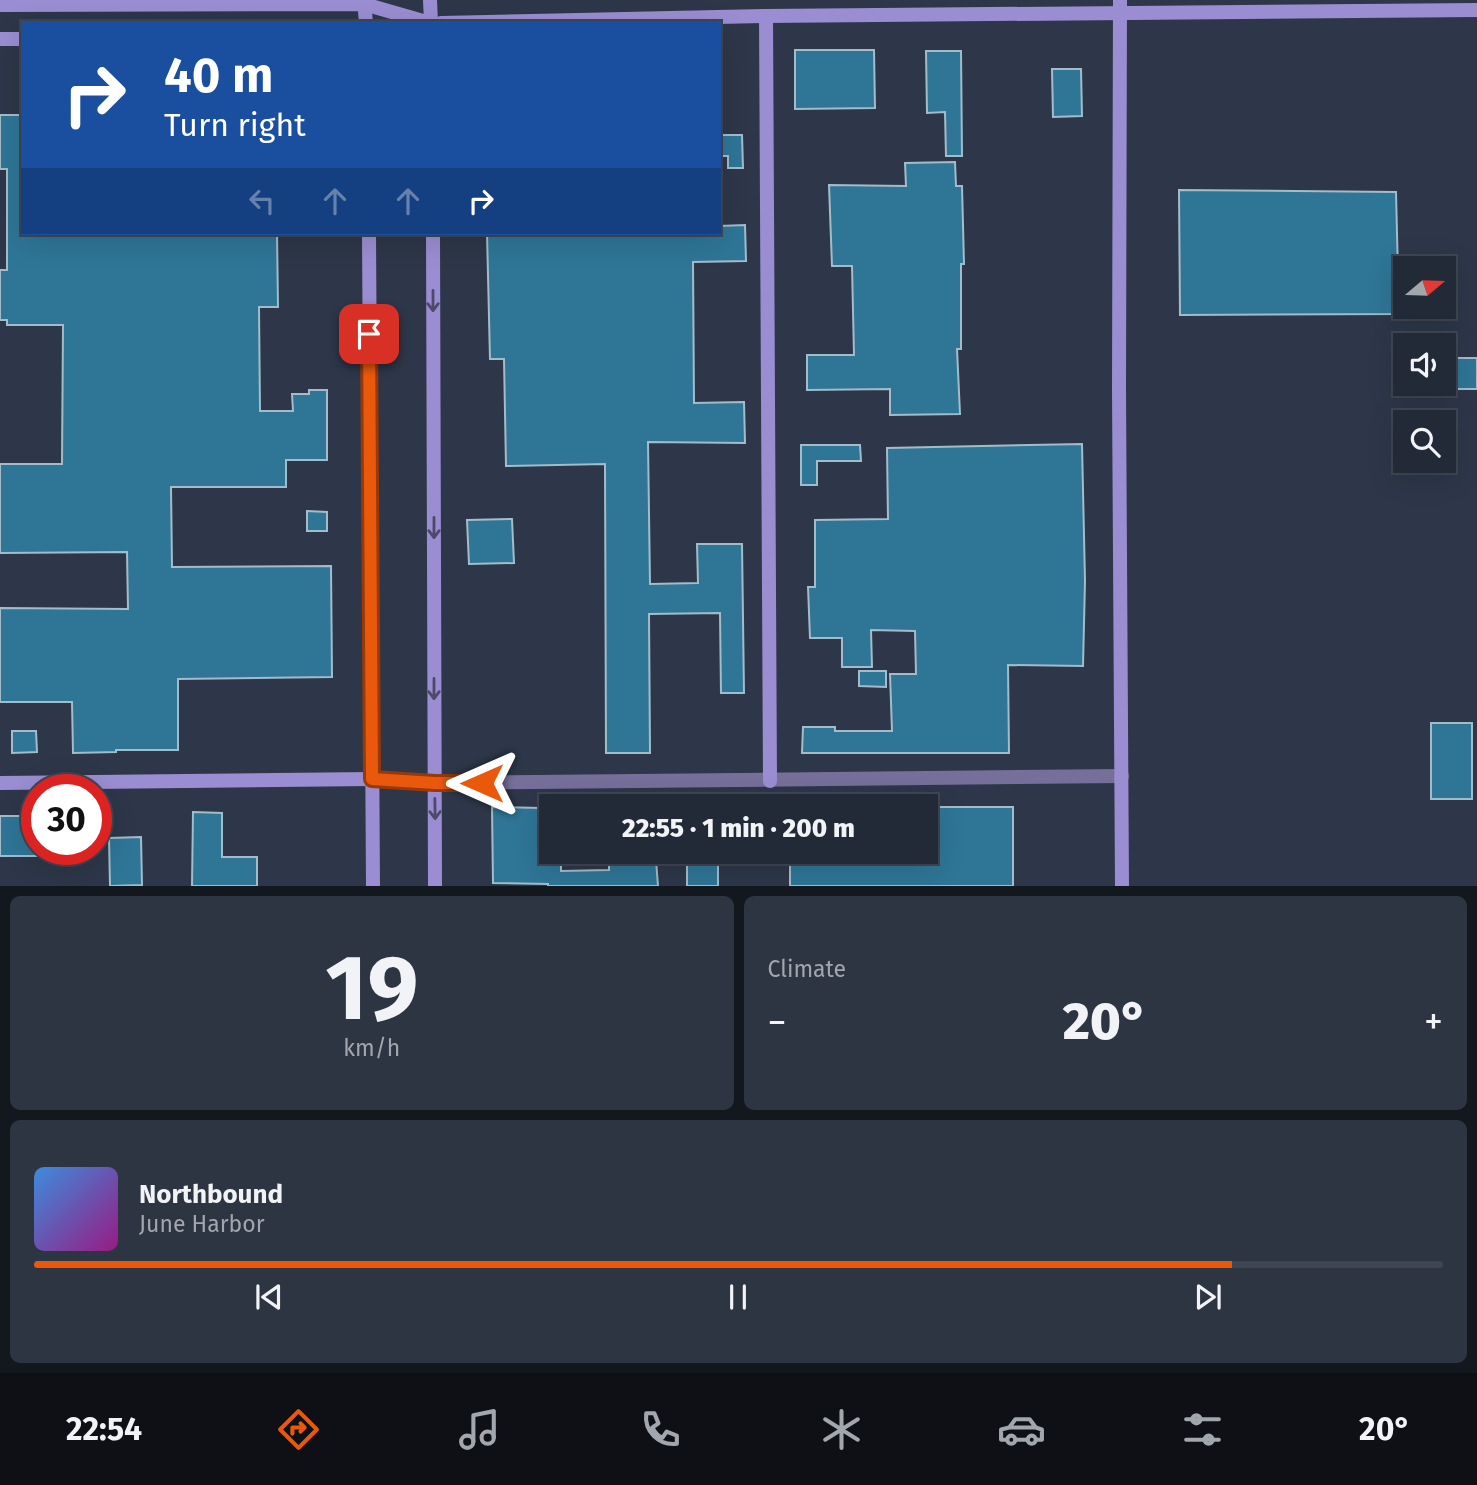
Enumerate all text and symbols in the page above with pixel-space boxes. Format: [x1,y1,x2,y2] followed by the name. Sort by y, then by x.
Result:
[164,46,273,105] text: 40 m
[49,49,140,140] icon: right
[164,106,306,144] text: Turn right
[243,182,281,220] icon: left
[316,182,354,220] icon: ahead
[389,182,427,220] icon: ahead
[462,182,500,220] icon: right
[1393,256,1456,318] north arrow
[1393,256,1456,473] map controls
[426,289,440,312] one-way arrow
[339,304,399,364] pin
[350,315,388,353] icon: arrive
[1393,333,1456,396] button: sound
[1393,410,1456,473] button: search
[427,517,441,540] one-way arrow
[427,677,441,700] one-way arrow
[445,746,519,820] position arrow
[21,774,112,865] speed limit sign: 30
[428,797,442,820] one-way arrow
[622,813,855,844] text: 22:55 · 1 min · 200 m
[325,934,418,1043] text: 19
[768,955,846,983] text: Climate
[1063,990,1148,1053] text: 20°
[768,999,787,1045] text: −
[1424,999,1443,1045] text: +
[343,1034,400,1062] text: km/h
[139,1179,283,1210] text: Northbound
[139,1210,265,1238] text: June Harbor
[250,1278,288,1316] icon: previous
[719,1278,757,1316] icon: pause
[1189,1278,1227,1316] icon: next
[274,1405,323,1454] icon: directions
[455,1405,504,1454] icon: music
[636,1405,685,1454] icon: phone
[817,1405,866,1454] icon: climate
[997,1405,1046,1454] icon: car
[1178,1405,1227,1454] icon: filters
[66,1410,142,1448] text: 22:54
[1359,1410,1411,1448] text: 20°

